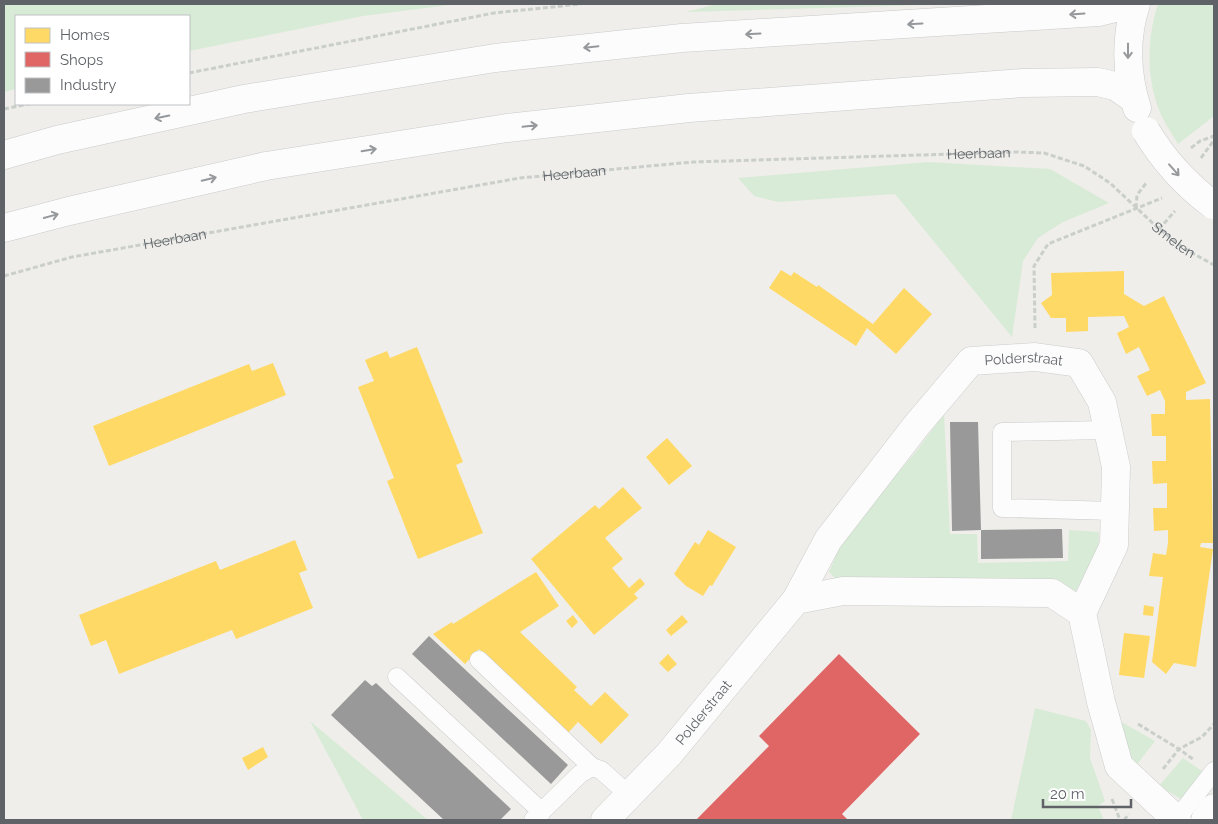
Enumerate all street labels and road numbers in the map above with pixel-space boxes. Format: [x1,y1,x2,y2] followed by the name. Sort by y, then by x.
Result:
[947,144,1011,162] street label: Heerbaan
[542,162,607,184] street label: Heerbaan
[1149,219,1198,261] street label: Smelen
[142,225,208,252] street label: Heerbaan
[984,349,1064,369] street label: Polderstraat
[672,677,735,748] street label: Polderstraat

